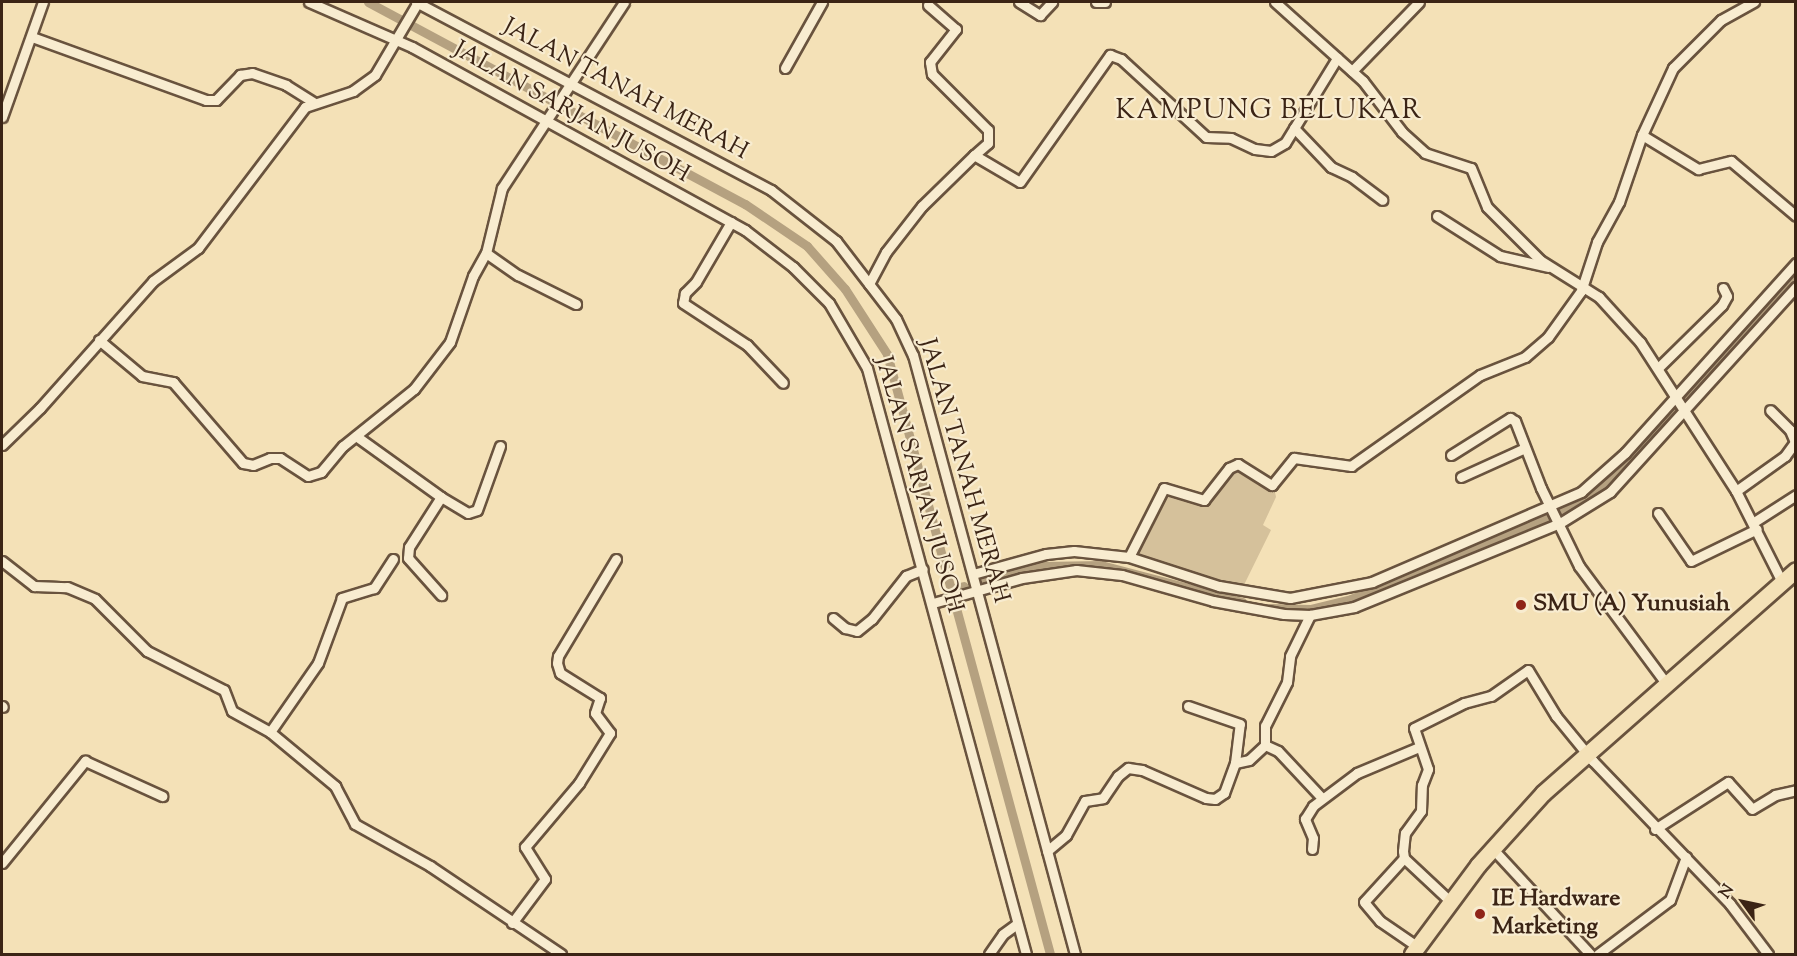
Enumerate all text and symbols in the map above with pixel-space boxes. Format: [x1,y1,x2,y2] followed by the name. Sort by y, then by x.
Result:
[497,13,753,167] street label: JALAN TANAH MERAH
[448,36,694,190] street label: JALAN SARJAN JUSOH
[1115,96,1423,128] district label: KAMPUNG BELUKAR
[911,336,1015,606] street label: JALAN TANAH MERAH
[868,353,968,617] street label: JALAN SARJAN JUSOH
[1533,591,1730,619] place label: SMU (A) Yunusiah
[1514,598,1528,612] marker: SMU (A) Yunusiah
[1713,872,1773,932] north arrow
[1714,880,1741,904] text: N
[1492,886,1620,942] place label: IE Hardware Marketing
[1473,907,1487,921] marker: IE Hardware Marketing

